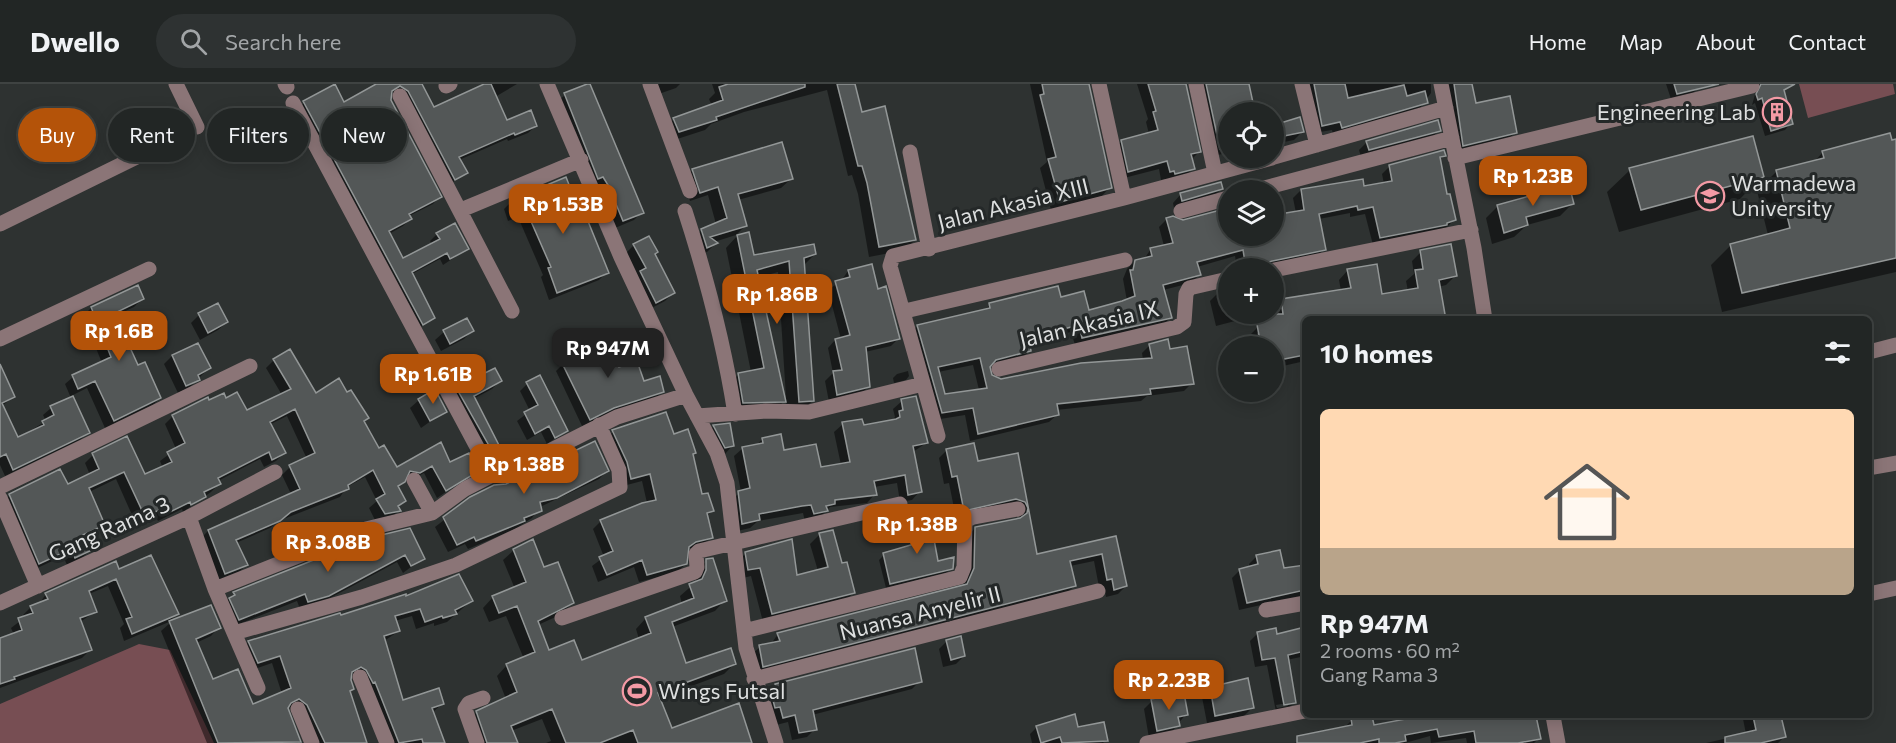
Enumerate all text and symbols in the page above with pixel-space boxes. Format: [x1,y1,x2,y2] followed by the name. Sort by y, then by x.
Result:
[156,14,576,68] search box
[30,24,120,58] text: Dwello
[177,25,210,58] icon: search
[225,28,341,55] text: Search here
[1529,29,1586,54] text: Home
[1619,29,1663,54] text: Map
[1696,29,1755,54] text: About
[1788,29,1866,54] text: Contact
[1761,96,1793,128] building icon: Engineering Lab
[1597,98,1756,125] place label: Engineering Lab
[1218,102,1284,402] map controls
[1218,102,1284,168] button: locate
[18,108,96,162] chip: Buy
[108,108,195,162] chip: Rent
[207,108,309,162] chip: Filters
[321,108,407,162] chip: New
[1471,156,1595,207] pin: Rp 1.23B
[1493,163,1573,187] text: Rp 1.23B
[1731,169,1856,221] place label: Warmadewa University
[934,172,1091,235] street label: Jalan Akasia XIII
[1218,180,1284,246] button: layers
[1694,180,1726,212] school or university icon: Warmadewa University
[501,184,625,235] pin: Rp 1.53B
[523,191,603,215] text: Rp 1.53B
[1218,258,1284,324] button: +
[715,274,839,325] pin: Rp 1.86B
[736,281,818,305] text: Rp 1.86B
[1016,294,1162,353] street label: Jalan Akasia IX
[64,311,174,362] pin: Rp 1.6B
[84,318,154,342] text: Rp 1.6B
[553,328,663,379] pin: Rp 947M
[566,335,650,359] text: Rp 947M
[1218,336,1284,402] button: −
[1821,336,1854,369] icon: filters
[1320,337,1433,368] text: 10 homes
[371,354,495,405] pin: Rp 1.61B
[394,361,472,385] text: Rp 1.61B
[462,444,586,495] pin: Rp 1.38B
[1533,448,1641,556] icon: home
[483,451,565,475] text: Rp 1.38B
[44,490,174,567] street label: Gang Rama 3
[855,504,979,555] pin: Rp 1.38B
[876,511,958,535] text: Rp 1.38B
[266,522,390,573] pin: Rp 3.08B
[286,529,370,553] text: Rp 3.08B
[836,579,1003,646] street label: Nuansa Anyelir II
[1320,607,1429,638] text: Rp 947M
[1320,638,1460,662] text: 2 rooms · 60 m²
[1107,660,1231,711] pin: Rp 2.23B
[1320,662,1438,686] text: Gang Rama 3
[1128,667,1210,691] text: Rp 2.23B
[621,675,653,707] sports icon: Wings Futsal
[658,677,786,704] place label: Wings Futsal

